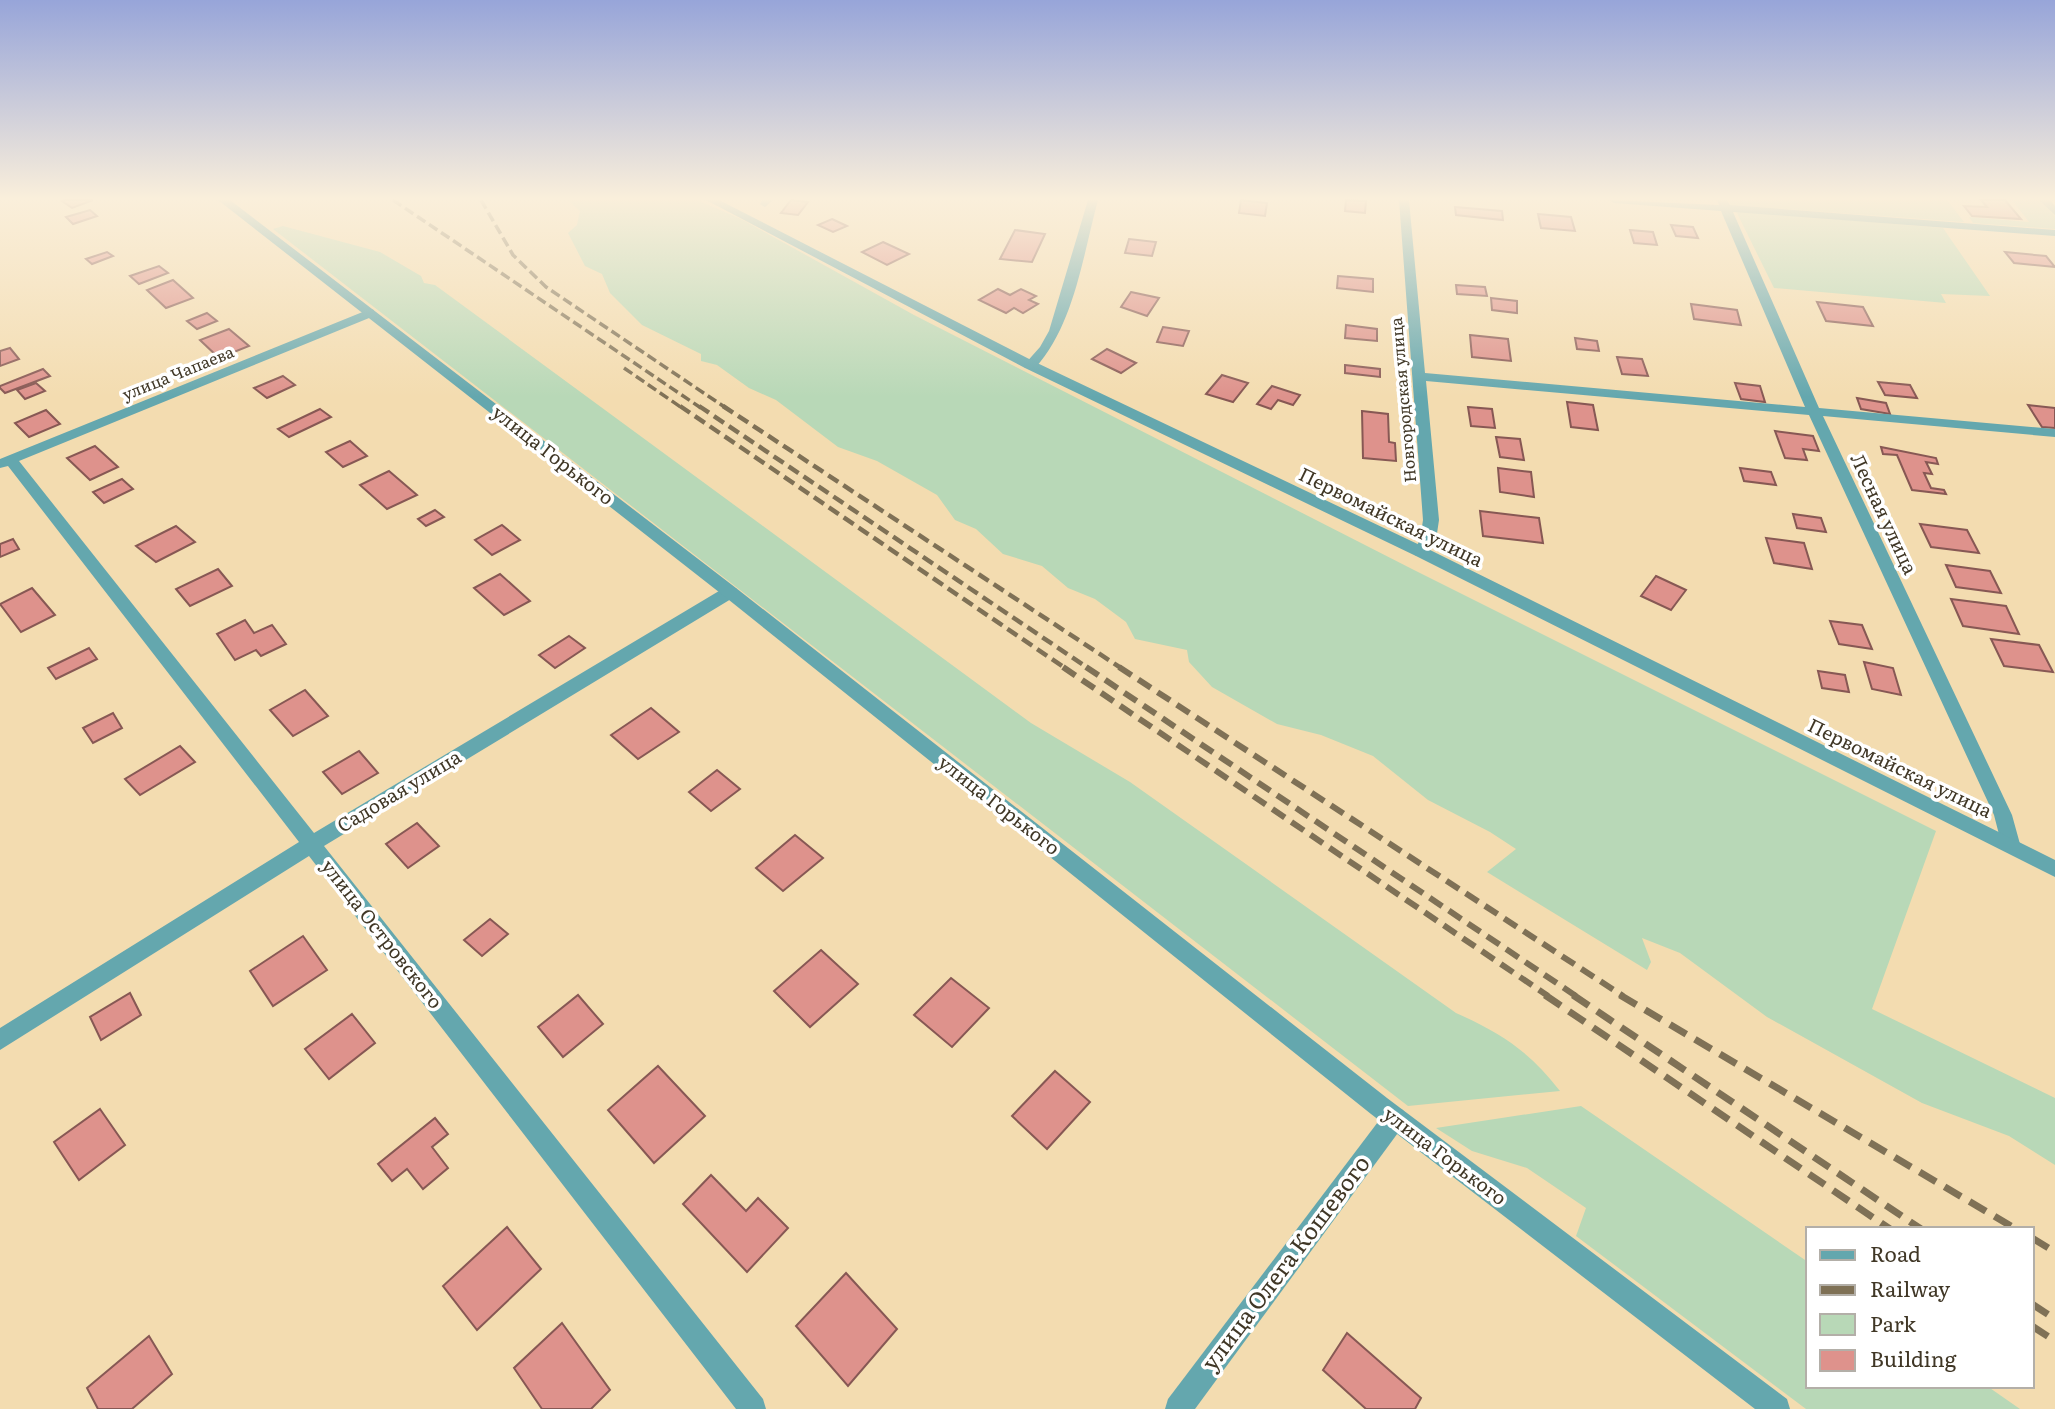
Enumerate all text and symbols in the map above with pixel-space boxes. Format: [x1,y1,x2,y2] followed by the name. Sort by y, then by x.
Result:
[1383,316,1421,484] street label: Новгородская улица
[118,339,237,405] street label: улица Чапаева
[487,398,621,511] street label: улица Горького
[1845,449,1925,579] street label: Лесная улица
[1295,459,1489,573] street label: Первомайская улица
[1804,710,1998,824] street label: Первомайская улица
[331,742,467,838] street label: Садовая улица
[933,748,1067,861] street label: улица Горького
[316,853,450,1014] street label: улица Островского
[1378,1099,1513,1211] street label: улица Горького
[1192,1147,1377,1377] street label: улица Олега Кошевого
[1806,1227,2034,1388] legend
[1870,1237,1921,1268] text: Road
[1870,1272,1951,1303] text: Railway
[1870,1307,1916,1338] text: Park
[1870,1342,1957,1373] text: Building

